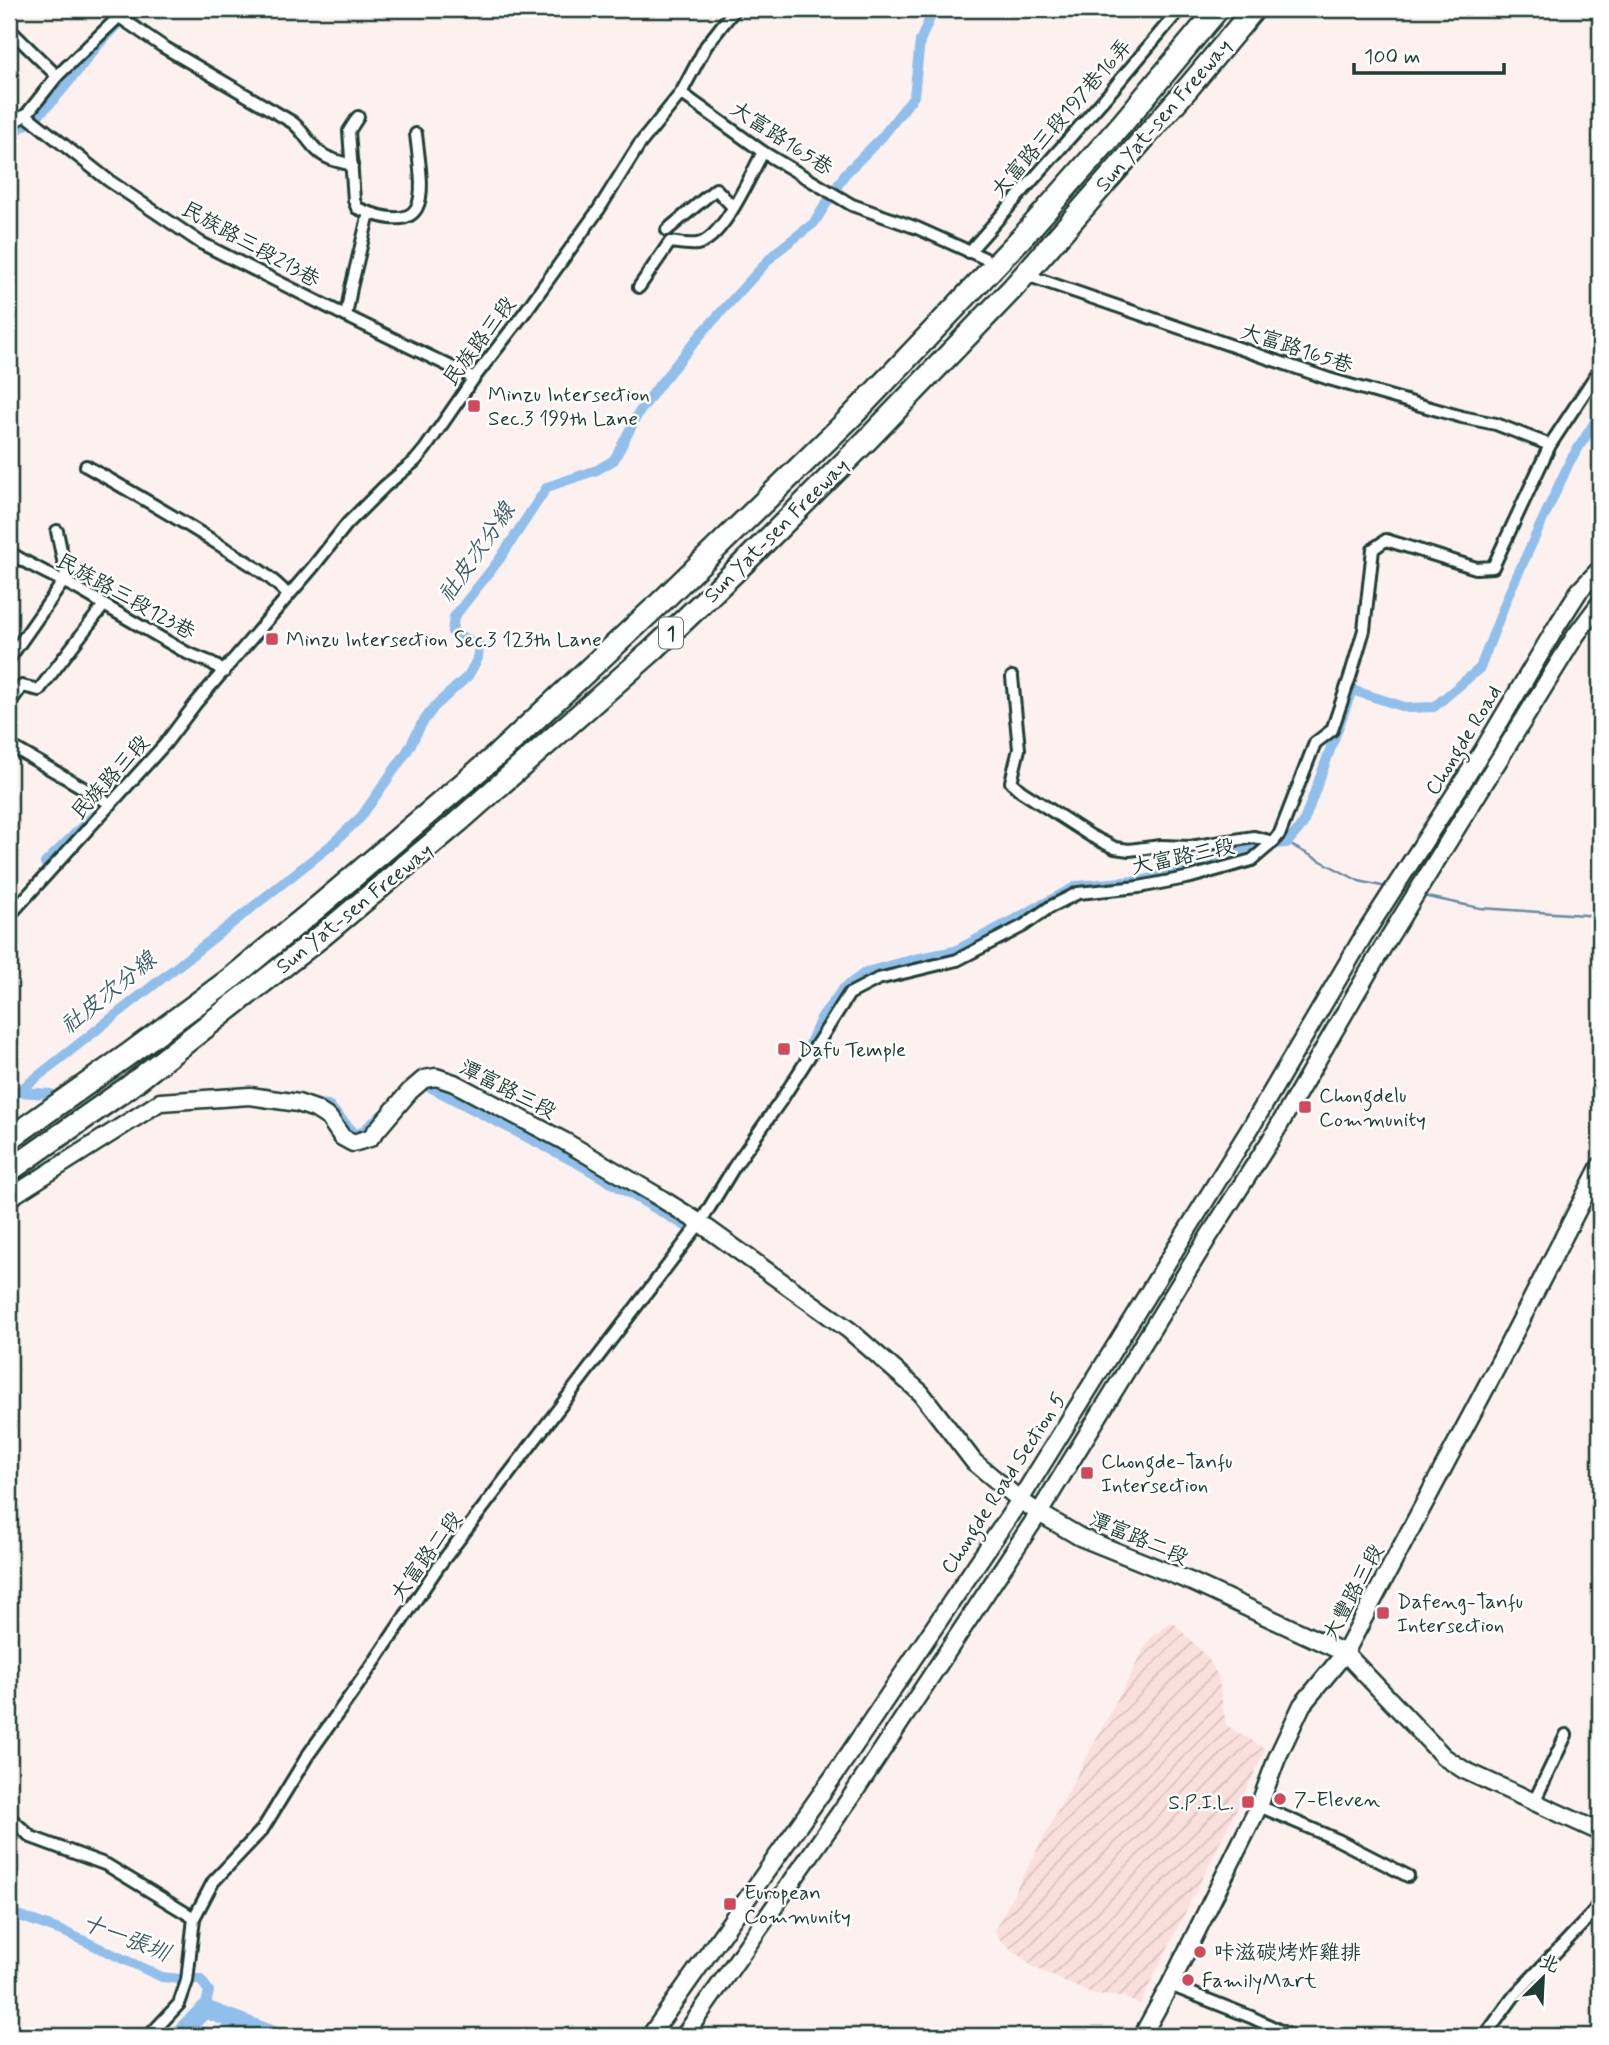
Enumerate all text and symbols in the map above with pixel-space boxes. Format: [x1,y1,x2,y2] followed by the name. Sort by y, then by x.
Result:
[1354,32,1504,76] scale bar
[985,33,1138,204] street label: 大富路三段197巷16弄
[1089,33,1238,198] street label: Sun Yat-sen Freeway
[1364,43,1420,71] text: 100 m
[725,95,838,182] street label: 大富路165巷
[176,195,325,294] street label: 民族路三段213巷
[437,291,523,392] street label: 民族路三段
[1237,318,1357,380] street label: 大富路165巷
[488,381,650,433] place label: Minzu Intersection Sec.3 199th Lane
[466,398,482,414] marker: Minzu Intersection Sec.3 199th Lane
[698,452,855,609] street label: Sun Yat-sen Freeway
[432,497,523,609] water label: 社皮次分線
[51,547,200,647] street label: 民族路三段123巷
[659,618,683,648] road number: 1
[286,626,602,654] place label: Minzu Intersection Sec.3 123th Lane
[264,631,280,647] marker: Minzu Intersection Sec.3 123th Lane
[1419,680,1510,802] street label: Chongde Road
[65,729,156,826] street label: 民族路三段
[1129,832,1237,882] street label: 大富路三段
[270,837,439,981] street label: Sun Yat-sen Freeway
[55,945,164,1041] water label: 社皮次分線
[798,1036,906,1064] place label: Dafu Temple
[776,1041,792,1057] marker: Dafu Temple
[454,1054,561,1126] street label: 潭富路三段
[1319,1082,1426,1134] place label: Chongdelu Community
[1297,1099,1313,1115] marker: Chongdelu Community
[935,1388,1075,1581] street label: Chongde Road Section 5
[1101,1448,1233,1500] place label: Chongde-Tanfu Intersection
[1079,1465,1095,1481] marker: Chongde-Tanfu Intersection
[385,1506,469,1607] street label: 大富路二段
[1085,1506,1192,1572] street label: 潭富路二段
[1317,1540,1391,1645] street label: 大豐路三段
[1397,1588,1523,1640] place label: Dafeng-Tanfu Intersection
[1375,1605,1391,1621] marker: Dafeng-Tanfu Intersection
[1294,1786,1381,1814] place label: 7-Eleven
[1168,1789,1234,1817] place label: S.P.I.L.
[1272,1791,1288,1807] marker: 7-Eleven
[1240,1794,1256,1810] marker: S.P.I.L.
[744,1879,851,1931] place label: European Community
[722,1896,738,1912] marker: European Community
[77,1908,176,1970] water label: 十一張圳
[1214,1939,1361,1967] place label: 咔滋碳烤炸雞排
[1192,1944,1208,1960] marker: 咔滋碳烤炸雞排
[1508,1944,1578,2014] north arrow
[1536,1949,1563,1979] text: 北
[1202,1967,1317,1995] place label: FamilyMart
[1180,1972,1196,1988] marker: FamilyMart

